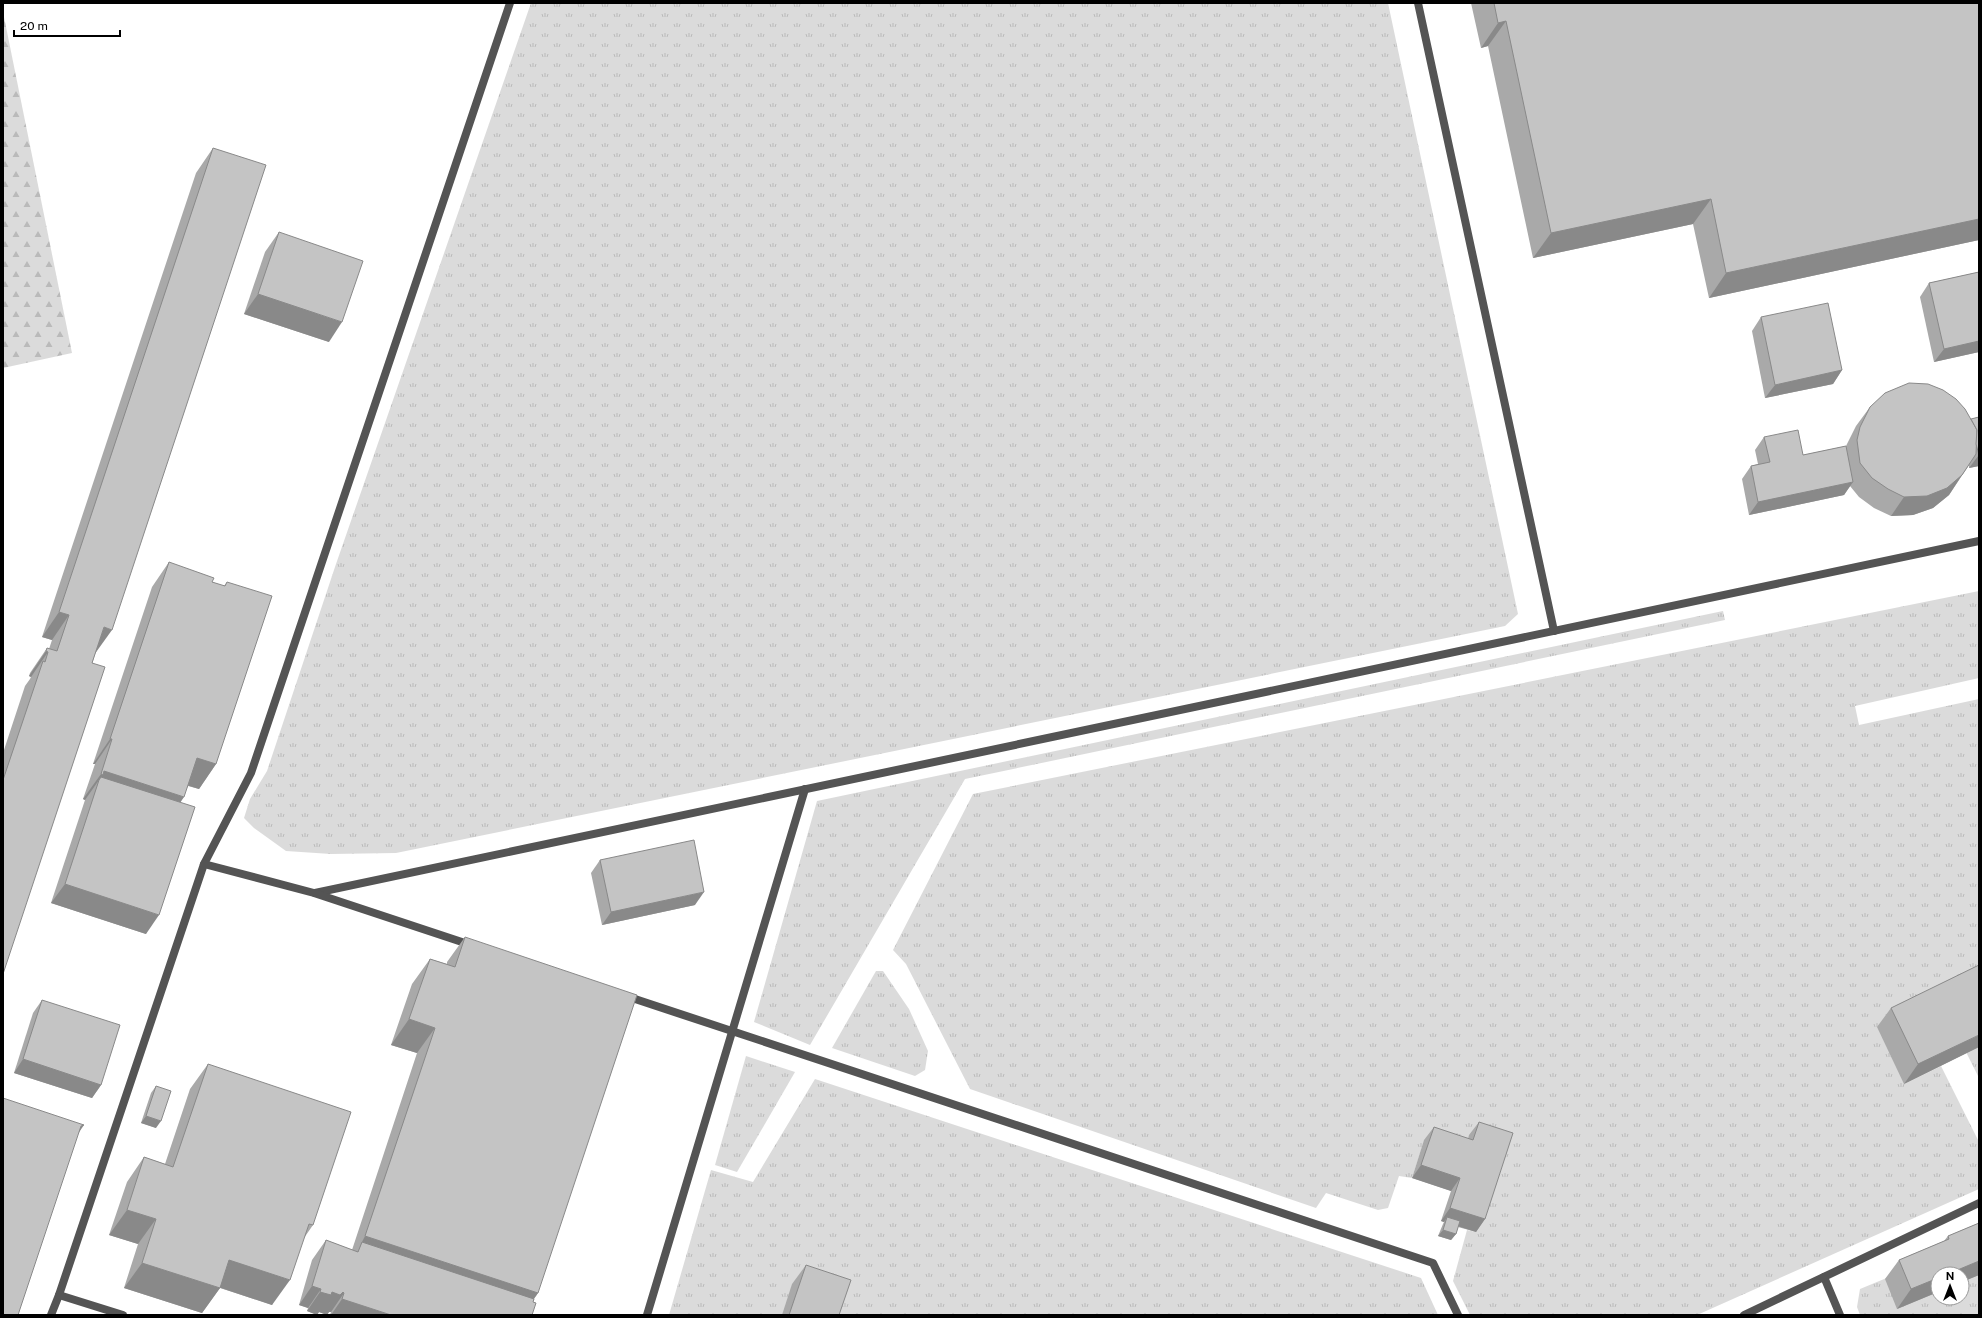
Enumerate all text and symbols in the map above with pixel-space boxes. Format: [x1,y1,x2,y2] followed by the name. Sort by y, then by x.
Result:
[14,12,120,38] scale bar
[20,19,48,33] text: 20 m
[1930,1266,1970,1306] north arrow
[1946,1270,1954,1282] text: N

